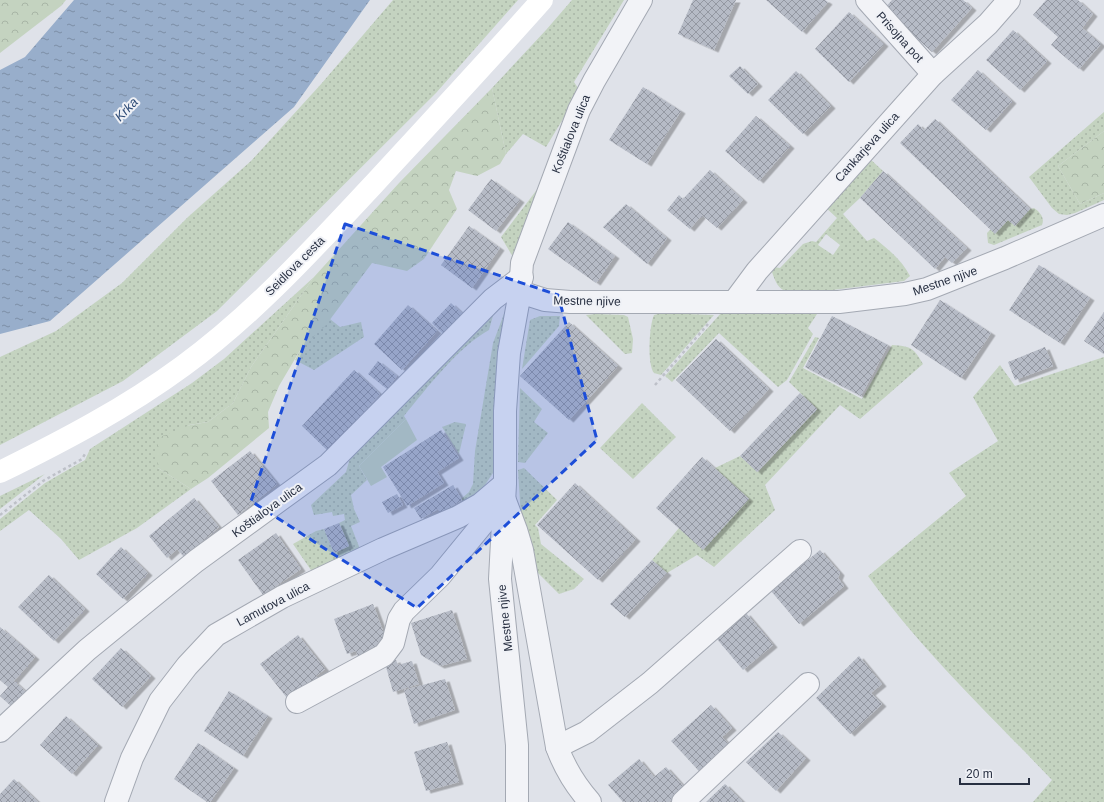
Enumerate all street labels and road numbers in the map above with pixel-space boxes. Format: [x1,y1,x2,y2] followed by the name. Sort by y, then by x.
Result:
[874,9,927,66] street label: Prisojna pot
[549,92,593,175] street label: Koštialova ulica
[832,109,902,185] street label: Cankarjeva ulica
[262,233,328,299] street label: Seidlova cesta
[911,263,979,299] street label: Mestne njive
[553,293,621,309] street label: Mestne njive
[229,480,305,540] street label: Koštialova ulica
[234,579,312,629] street label: Lamutova ulica
[494,583,515,652] street label: Mestne njive

